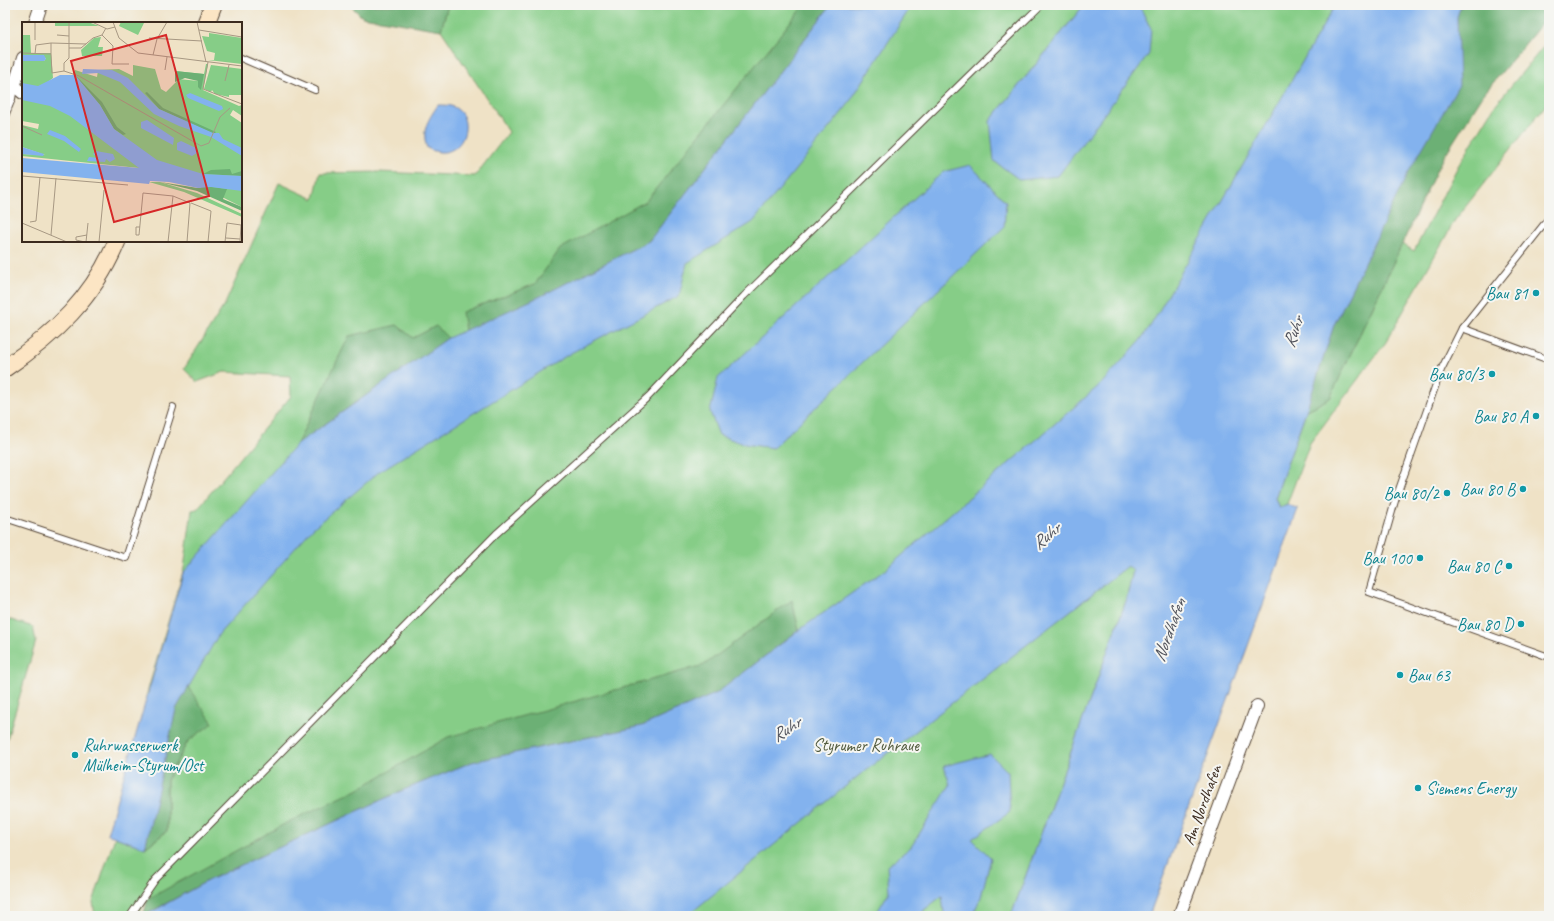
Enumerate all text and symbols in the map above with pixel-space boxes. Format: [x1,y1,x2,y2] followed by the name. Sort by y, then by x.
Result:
[22,22,242,242] inset map
[1486,283,1529,304] place label: Bau 81
[1531,288,1541,298] marker: Bau 81
[1277,311,1309,350] water label: Ruhr
[1429,364,1485,385] place label: Bau 80/3
[1487,369,1497,379] marker: Bau 80/3
[1473,406,1529,427] place label: Bau 80 A
[1531,411,1541,421] marker: Bau 80 A
[1460,479,1516,500] place label: Bau 80 B
[1384,483,1440,504] place label: Bau 80/2
[1518,484,1528,494] marker: Bau 80 B
[1442,488,1452,498] marker: Bau 80/2
[1027,516,1067,554] water label: Ruhr
[1362,548,1413,569] place label: Bau 100
[1415,553,1425,563] marker: Bau 100
[1447,556,1503,577] place label: Bau 80 C
[1504,561,1514,571] marker: Bau 80 C
[1147,594,1191,664] water label: Nordhafen
[1457,614,1515,635] place label: Bau 80 D
[1516,619,1526,629] marker: Bau 80 D
[1408,665,1451,686] place label: Bau 63
[1395,670,1405,680] marker: Bau 63
[767,710,807,747] water label: Ruhr
[83,735,206,776] place label: Ruhrwasserwerk Mülheim-Styrum/Ost
[813,735,920,756] park label: Styrumer Ruhraue
[70,750,80,760] marker: Ruhrwasserwerk Mülheim-Styrum/Ost
[1178,761,1227,848] street label: Am Nordhafen
[1426,778,1517,799] place label: Siemens Energy
[1413,783,1423,793] marker: Siemens Energy

